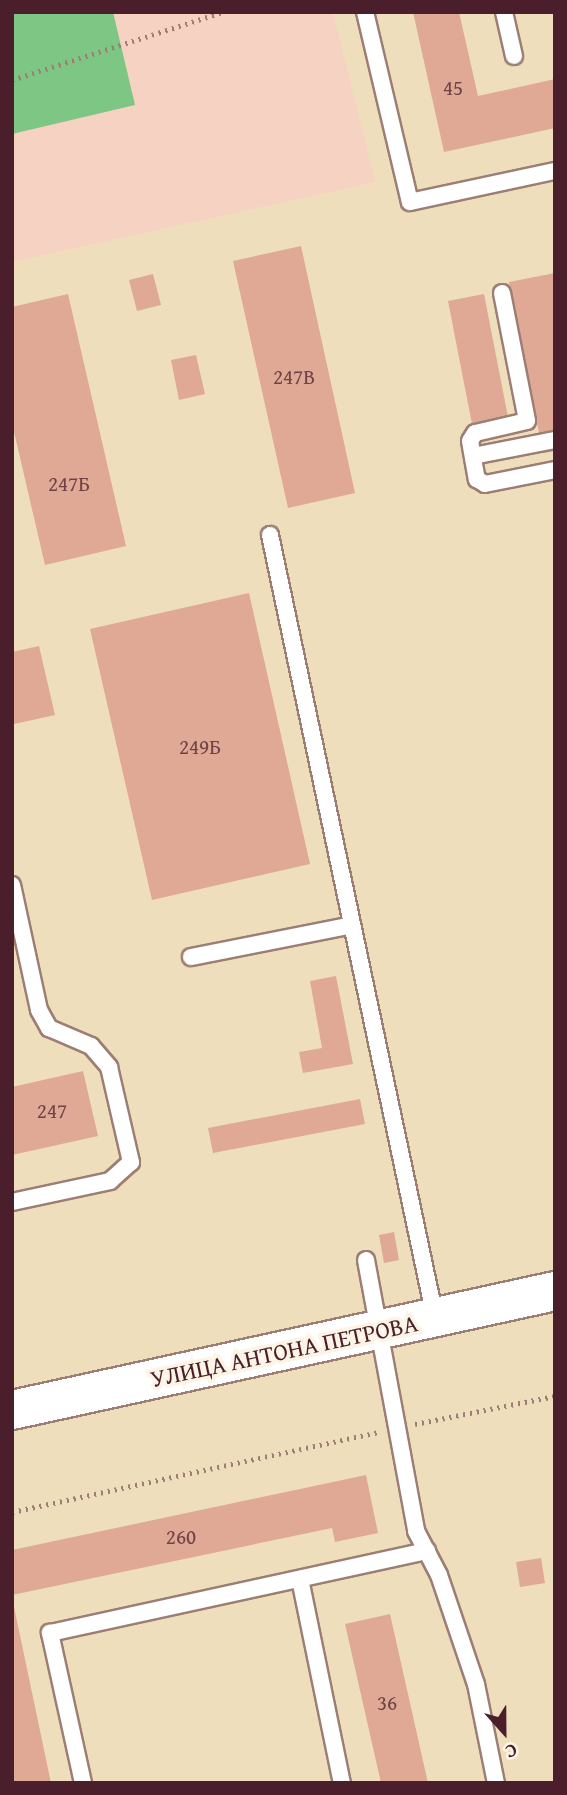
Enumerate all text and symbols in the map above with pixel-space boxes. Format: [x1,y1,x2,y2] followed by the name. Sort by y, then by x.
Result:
[443,75,463,101] house number: 45
[273,364,315,390] house number: 247В
[48,471,90,497] house number: 247Б
[179,734,221,760] house number: 249Б
[37,1098,67,1124] house number: 247
[148,1309,420,1393] street label: УЛИЦА АНТОНА ПЕТРОВА
[166,1524,196,1550] house number: 260
[377,1690,397,1716] house number: 36
[469,1697,539,1767] north arrow
[501,1737,522,1767] text: С

